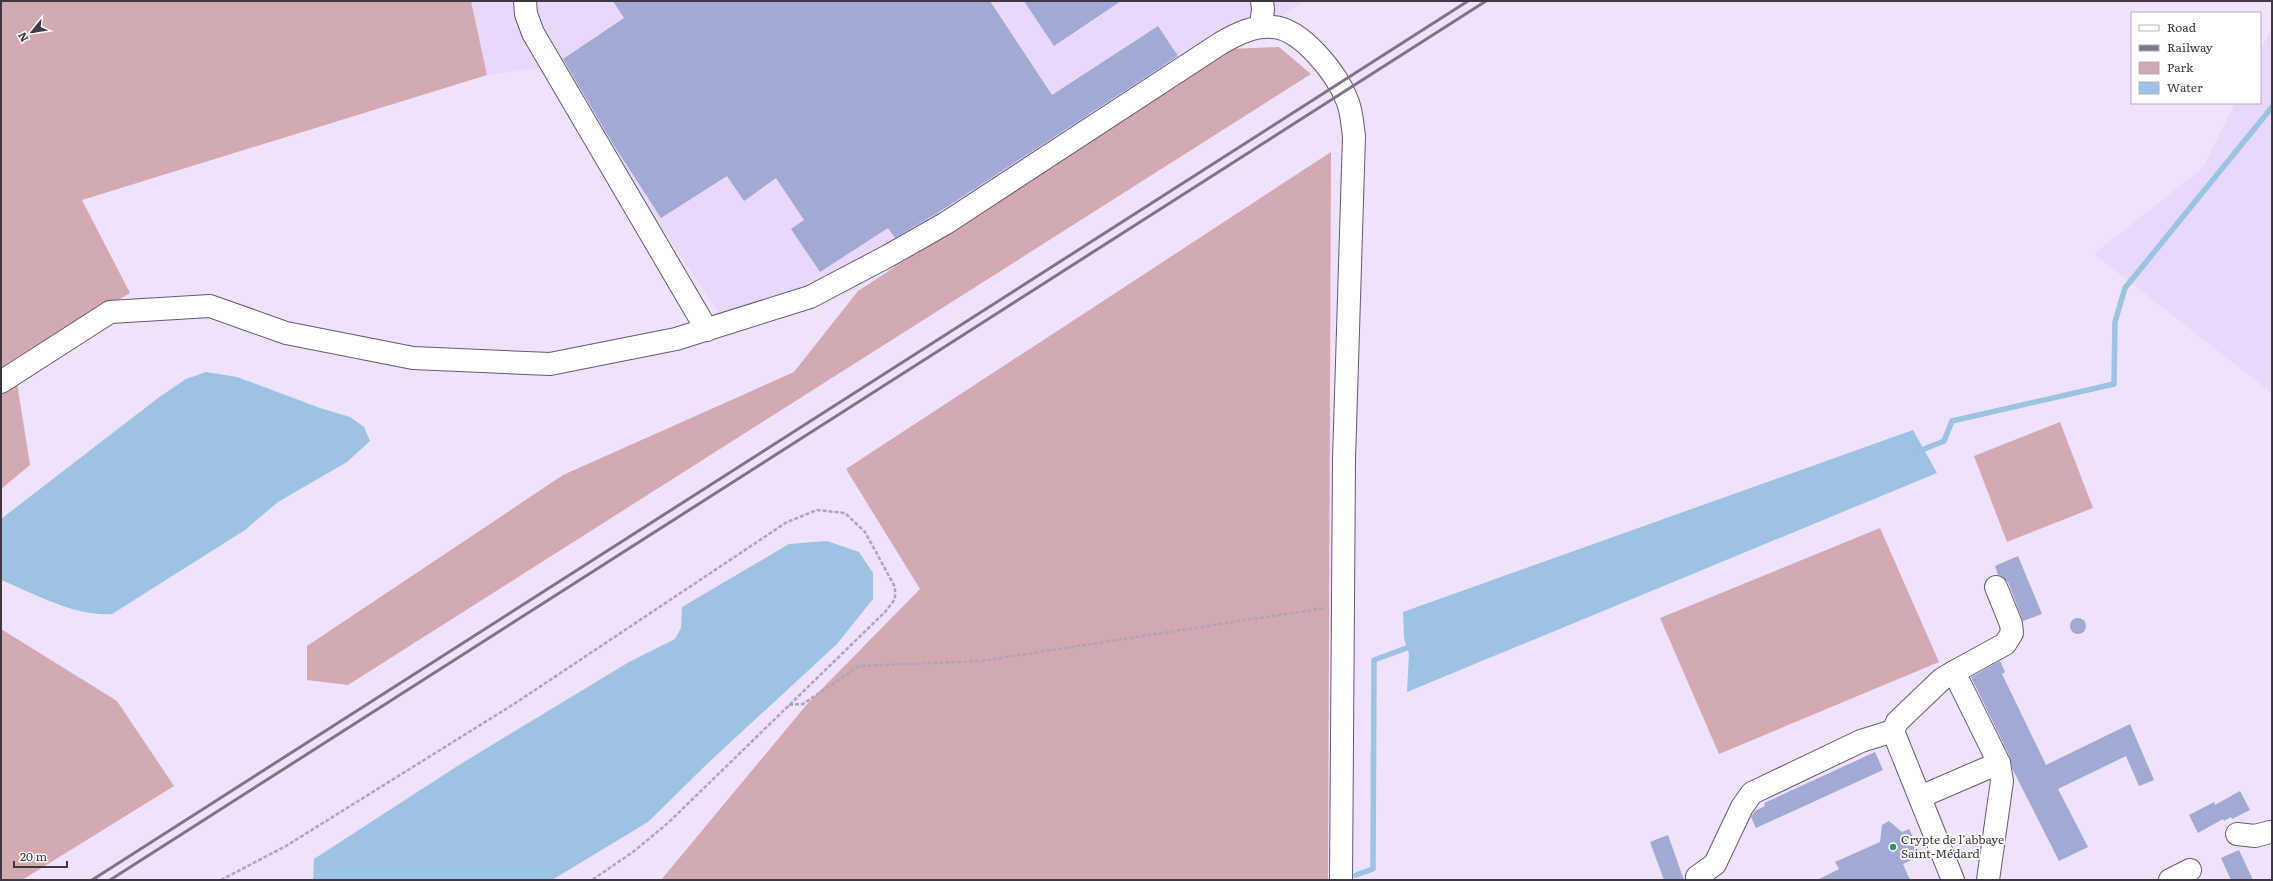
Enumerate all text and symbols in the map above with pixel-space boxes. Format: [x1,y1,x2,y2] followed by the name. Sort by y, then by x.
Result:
[12,12,52,52] north arrow
[2131,12,2261,104] legend
[2167,18,2197,36] text: Road
[13,30,32,45] text: N
[2167,38,2213,56] text: Railway
[2167,58,2194,76] text: Park
[2167,78,2203,96] text: Water
[1901,830,2004,862] place label: Crypte de l'abbaye Saint-Médard
[1888,842,1898,852] marker: Crypte de l'abbaye Saint-Médard
[14,843,67,869] scale bar
[20,847,47,865] text: 20 m

